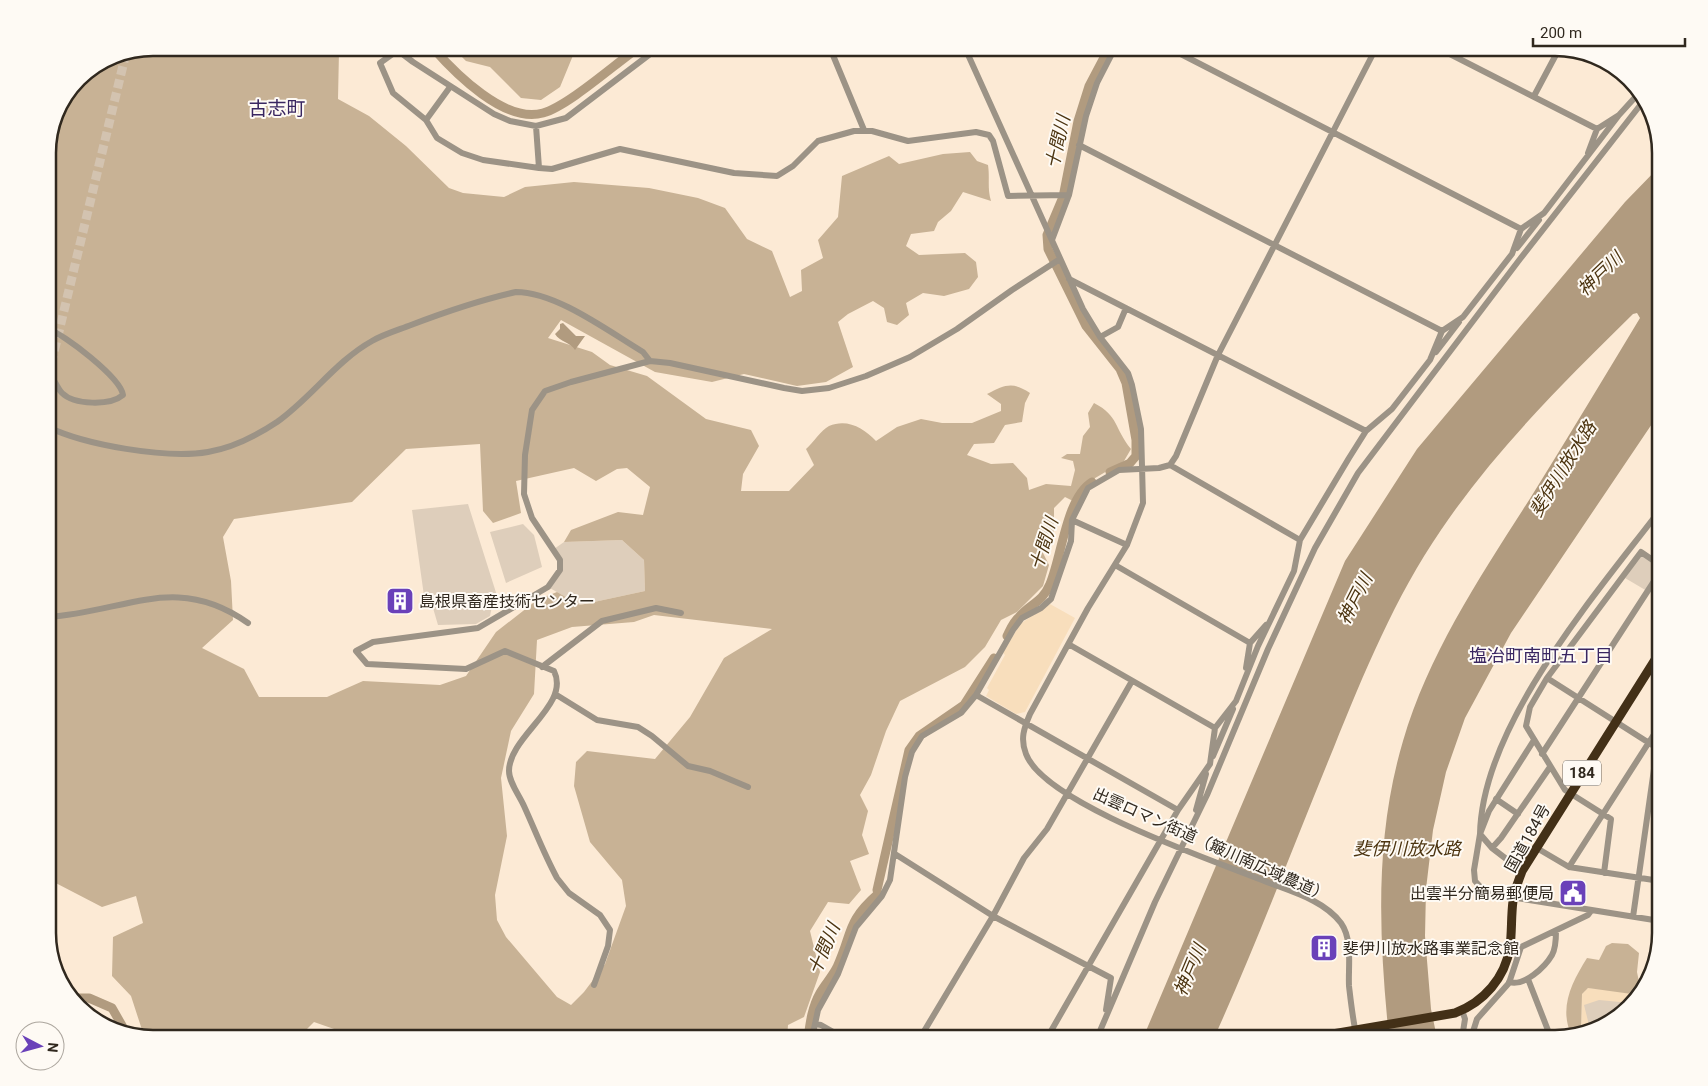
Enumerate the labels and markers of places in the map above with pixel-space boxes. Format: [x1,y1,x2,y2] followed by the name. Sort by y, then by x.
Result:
[385,586,415,616] building icon: 島根県畜産技術センター
[419,592,595,611] place label: 島根県畜産技術センター
[1558,878,1588,908] public building icon: 出雲半分簡易郵便局
[1410,884,1554,903] place label: 出雲半分簡易郵便局
[1309,933,1339,963] building icon: 斐伊川放水路事業記念館
[1343,939,1519,958] place label: 斐伊川放水路事業記念館

